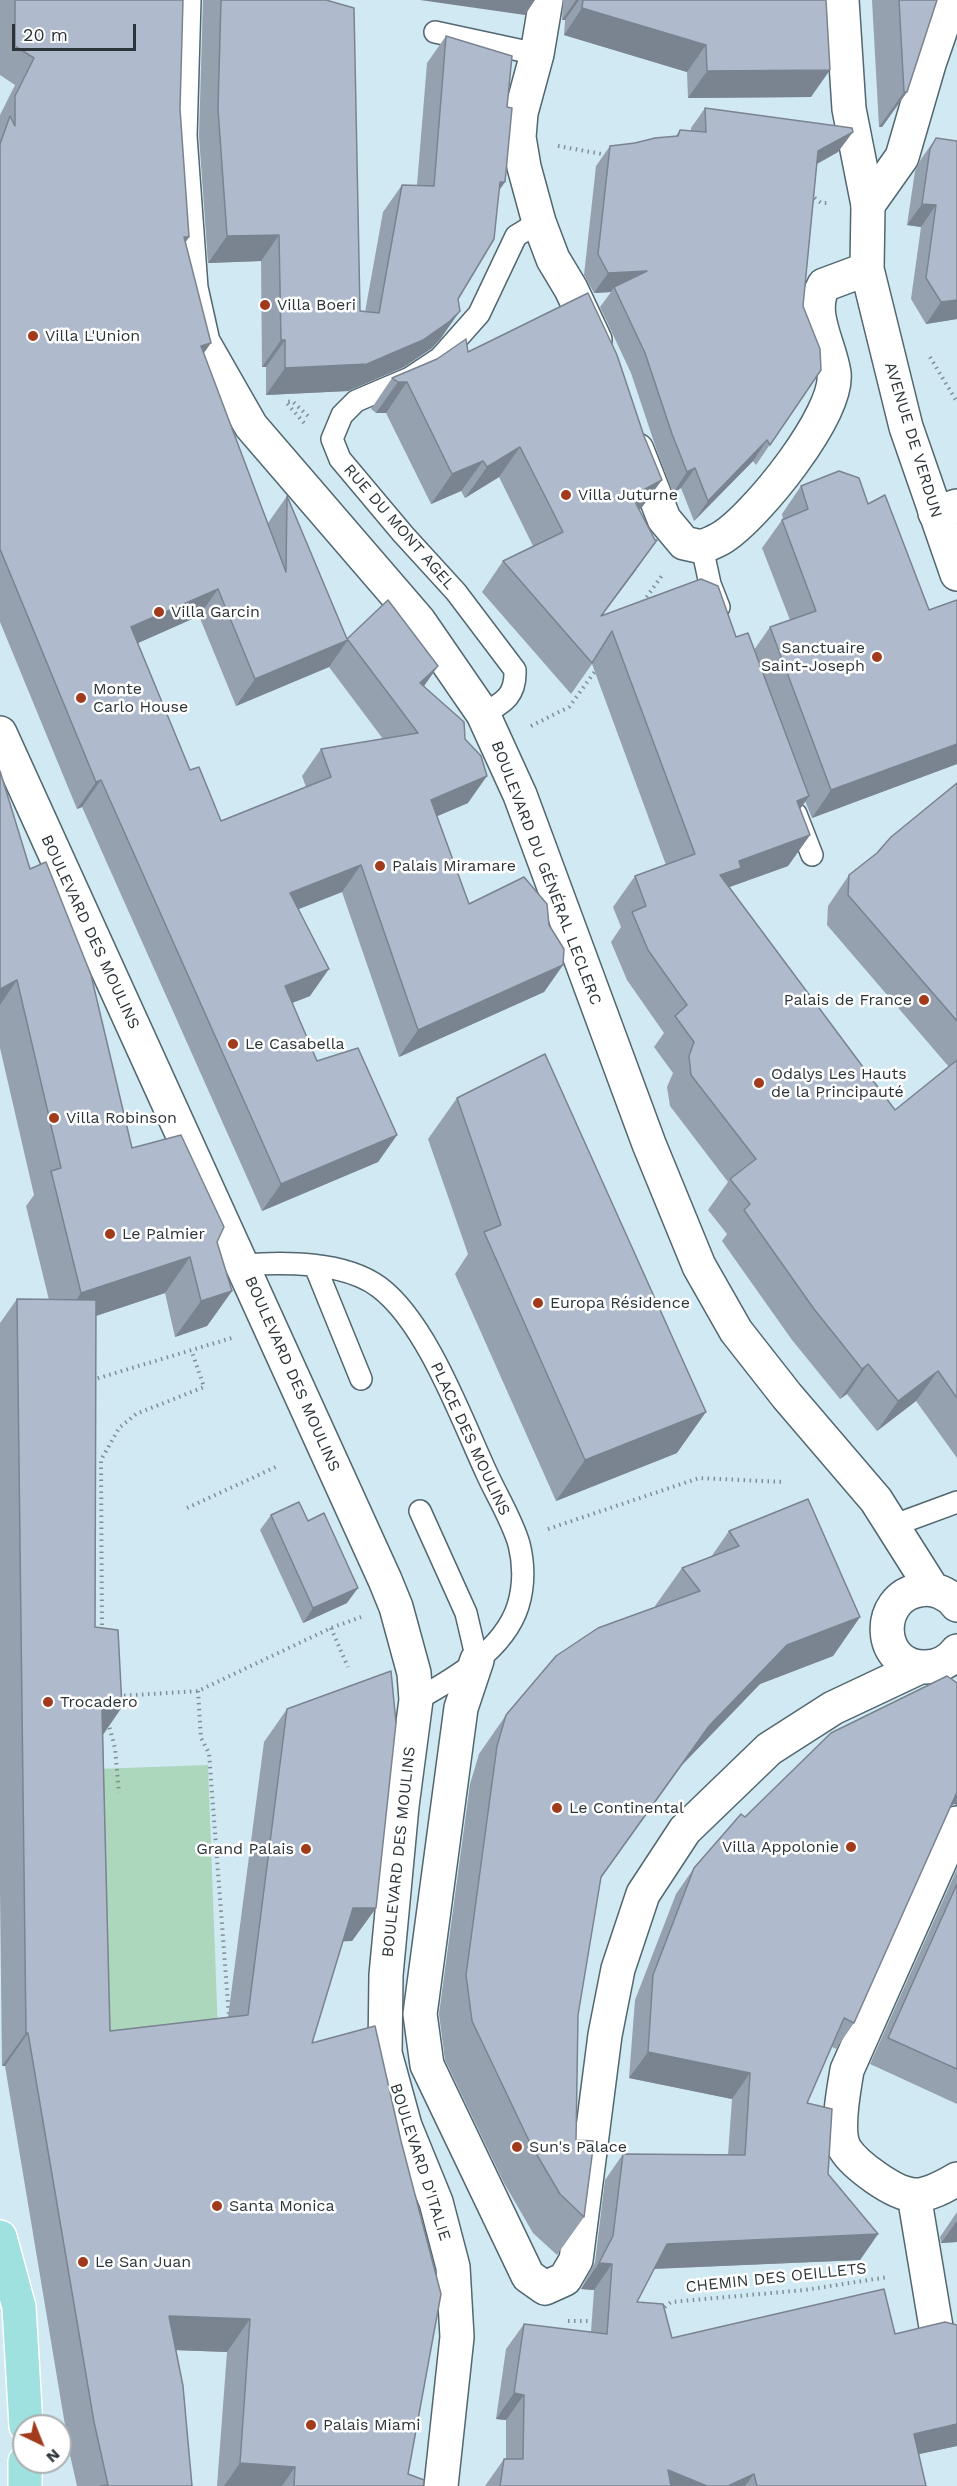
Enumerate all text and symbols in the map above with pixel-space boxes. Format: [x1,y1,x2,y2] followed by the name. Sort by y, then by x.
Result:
[15,12,140,50] scale bar
[23,24,68,45] text: 20 m
[277,295,356,315] place label: Villa Boeri
[258,298,272,312] marker: Villa Boeri
[45,326,140,346] place label: Villa L'Union
[26,329,40,343] marker: Villa L'Union
[880,360,946,520] street label: AVENUE DE VERDUN
[339,460,459,594] street label: RUE DU MONT AGEL
[578,485,678,505] place label: Villa Juturne
[559,488,573,502] marker: Villa Juturne
[171,602,260,622] place label: Villa Garcin
[152,605,166,619] marker: Villa Garcin
[761,638,865,676] place label: Sanctuaire Saint-Joseph
[870,650,884,664] marker: Sanctuaire Saint-Joseph
[93,679,188,717] place label: Monte Carlo House
[74,691,88,705] marker: Monte Carlo House
[487,738,605,1008] street label: BOULEVARD DU GÉNÉRAL LECLERC
[37,832,143,1032] street label: BOULEVARD DES MOULINS
[392,856,516,876] place label: Palais Miramare
[373,859,387,873] marker: Palais Miramare
[784,990,912,1010] place label: Palais de France
[917,993,931,1007] marker: Palais de France
[245,1034,345,1054] place label: Le Casabella
[226,1037,240,1051] marker: Le Casabella
[771,1064,907,1102] place label: Odalys Les Hauts de la Principauté
[752,1076,766,1090] marker: Odalys Les Hauts de la Principauté
[66,1108,177,1128] place label: Villa Robinson
[47,1111,61,1125] marker: Villa Robinson
[122,1224,205,1244] place label: Le Palmier
[103,1227,117,1241] marker: Le Palmier
[240,1273,344,1475] street label: BOULEVARD DES MOULINS
[550,1293,690,1313] place label: Europa Résidence
[531,1296,545,1310] marker: Europa Résidence
[426,1359,514,1519] street label: PLACE DES MOULINS
[60,1692,138,1712] place label: Trocadero
[41,1695,55,1709] marker: Trocadero
[378,1746,420,1958] street label: BOULEVARD DES MOULINS
[569,1798,684,1818] place label: Le Continental
[550,1801,564,1815] marker: Le Continental
[722,1837,839,1857] place label: Villa Appolonie
[196,1839,294,1859] place label: Grand Palais
[844,1840,858,1854] marker: Villa Appolonie
[299,1842,313,1856] marker: Grand Palais
[385,2081,455,2243] street label: BOULEVARD D'ITALIE
[529,2137,627,2157] place label: Sun's Palace
[510,2140,524,2154] marker: Sun's Palace
[229,2196,334,2216] place label: Santa Monica
[210,2199,224,2213] marker: Santa Monica
[95,2252,191,2272] place label: Le San Juan
[76,2255,90,2269] marker: Le San Juan
[685,2259,867,2297] street label: CHEMIN DES OEILLETS
[12,2414,72,2474] north arrow
[323,2415,420,2435] place label: Palais Miami
[304,2418,318,2432] marker: Palais Miami
[42,2445,64,2467] text: N

